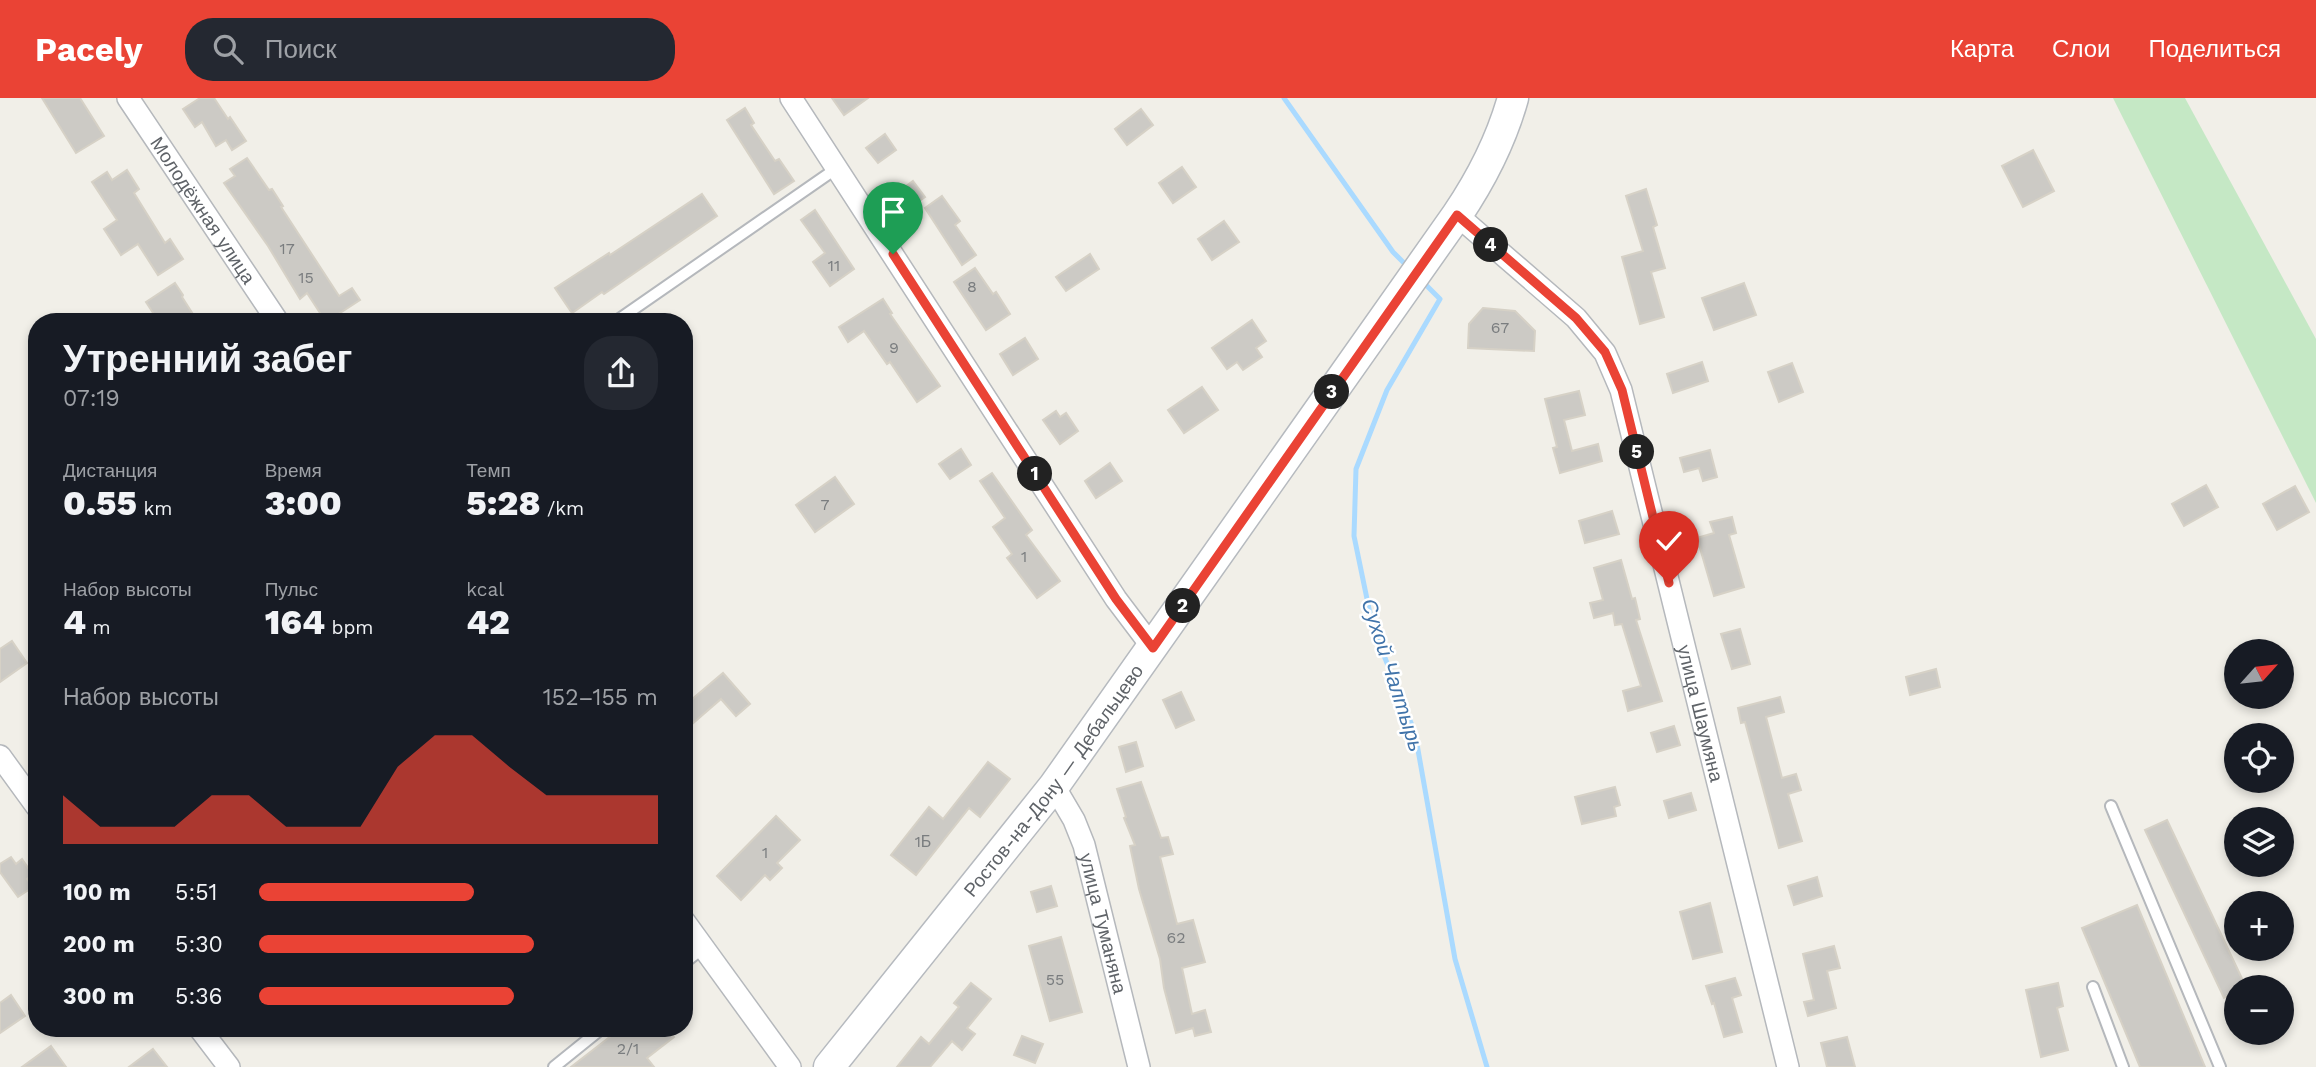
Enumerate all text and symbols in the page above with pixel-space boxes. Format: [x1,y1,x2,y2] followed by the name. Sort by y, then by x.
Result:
[185,18,675,81] search box
[35,30,143,69] text: Pacely
[209,30,247,68] icon: search
[265,34,337,64] text: Поиск
[1950,35,2014,63] text: Карта
[2052,35,2110,63] text: Слои
[2148,35,2281,63] text: Поделиться
[146,132,261,288] street label: Молодёжная улица
[863,182,923,254] pin
[874,193,912,231] icon: arrive
[1474,228,1508,262] pin: 4
[1484,233,1497,256] text: 4
[279,239,295,258] house number: 17
[828,256,840,275] house number: 11
[298,268,314,287] house number: 15
[967,277,977,296] house number: 8
[1491,318,1509,337] house number: 67
[584,336,658,410] button: share
[63,337,352,381] text: Утренний забег
[889,338,899,357] house number: 9
[1314,374,1350,410] pin: 3
[1326,380,1337,403] text: 3
[63,385,120,412] text: 07:19
[1620,434,1654,470] pin: 5
[1631,440,1642,463] text: 5
[1018,456,1052,492] pin: 1
[63,459,157,482] text: Дистанция
[265,459,322,482] text: Время
[466,459,511,482] text: Темп
[1030,462,1039,485] text: 1
[63,482,137,524] text: 0.55
[265,482,342,524] text: 3:00
[466,482,541,524] text: 5:28
[821,495,830,514] house number: 7
[137,497,172,520] text: km
[541,497,584,520] text: /km
[1639,511,1699,583] pin
[1650,522,1688,560] icon: check
[1021,547,1027,566] house number: 1
[63,578,192,601] text: Набор высоты
[265,578,318,601] text: Пульс
[466,578,504,601] text: kcal
[1166,588,1200,624] pin: 2
[1177,594,1188,617] text: 2
[1357,595,1429,755] water label: Сухой Чалтырь
[63,601,86,643] text: 4
[265,601,325,643] text: 164
[466,601,510,643] text: 42
[86,616,111,639] text: m
[325,616,373,639] text: bpm
[2224,639,2294,709] north arrow
[2224,639,2294,1045] map controls
[1673,642,1729,784] street label: улица Шаумяна
[959,660,1148,901] street label: Ростов-на-Дону — Дебальцево
[63,684,219,711] text: Набор высоты
[543,684,658,711] text: 152–155 m
[2224,723,2294,793] button: locate
[2224,807,2294,877] button: layers
[915,832,931,851] house number: 1Б
[762,843,768,862] house number: 1
[1075,851,1132,996] street label: улица Туманяна
[63,879,131,906] text: 100 m
[175,879,218,906] text: 5:51
[2224,891,2294,961] button: +
[1166,928,1186,947] house number: 62
[63,931,135,958] text: 200 m
[175,931,223,958] text: 5:30
[1046,970,1064,989] house number: 55
[2224,975,2294,1045] button: −
[63,983,134,1010] text: 300 m
[175,983,223,1010] text: 5:36
[617,1039,639,1058] house number: 2/1

